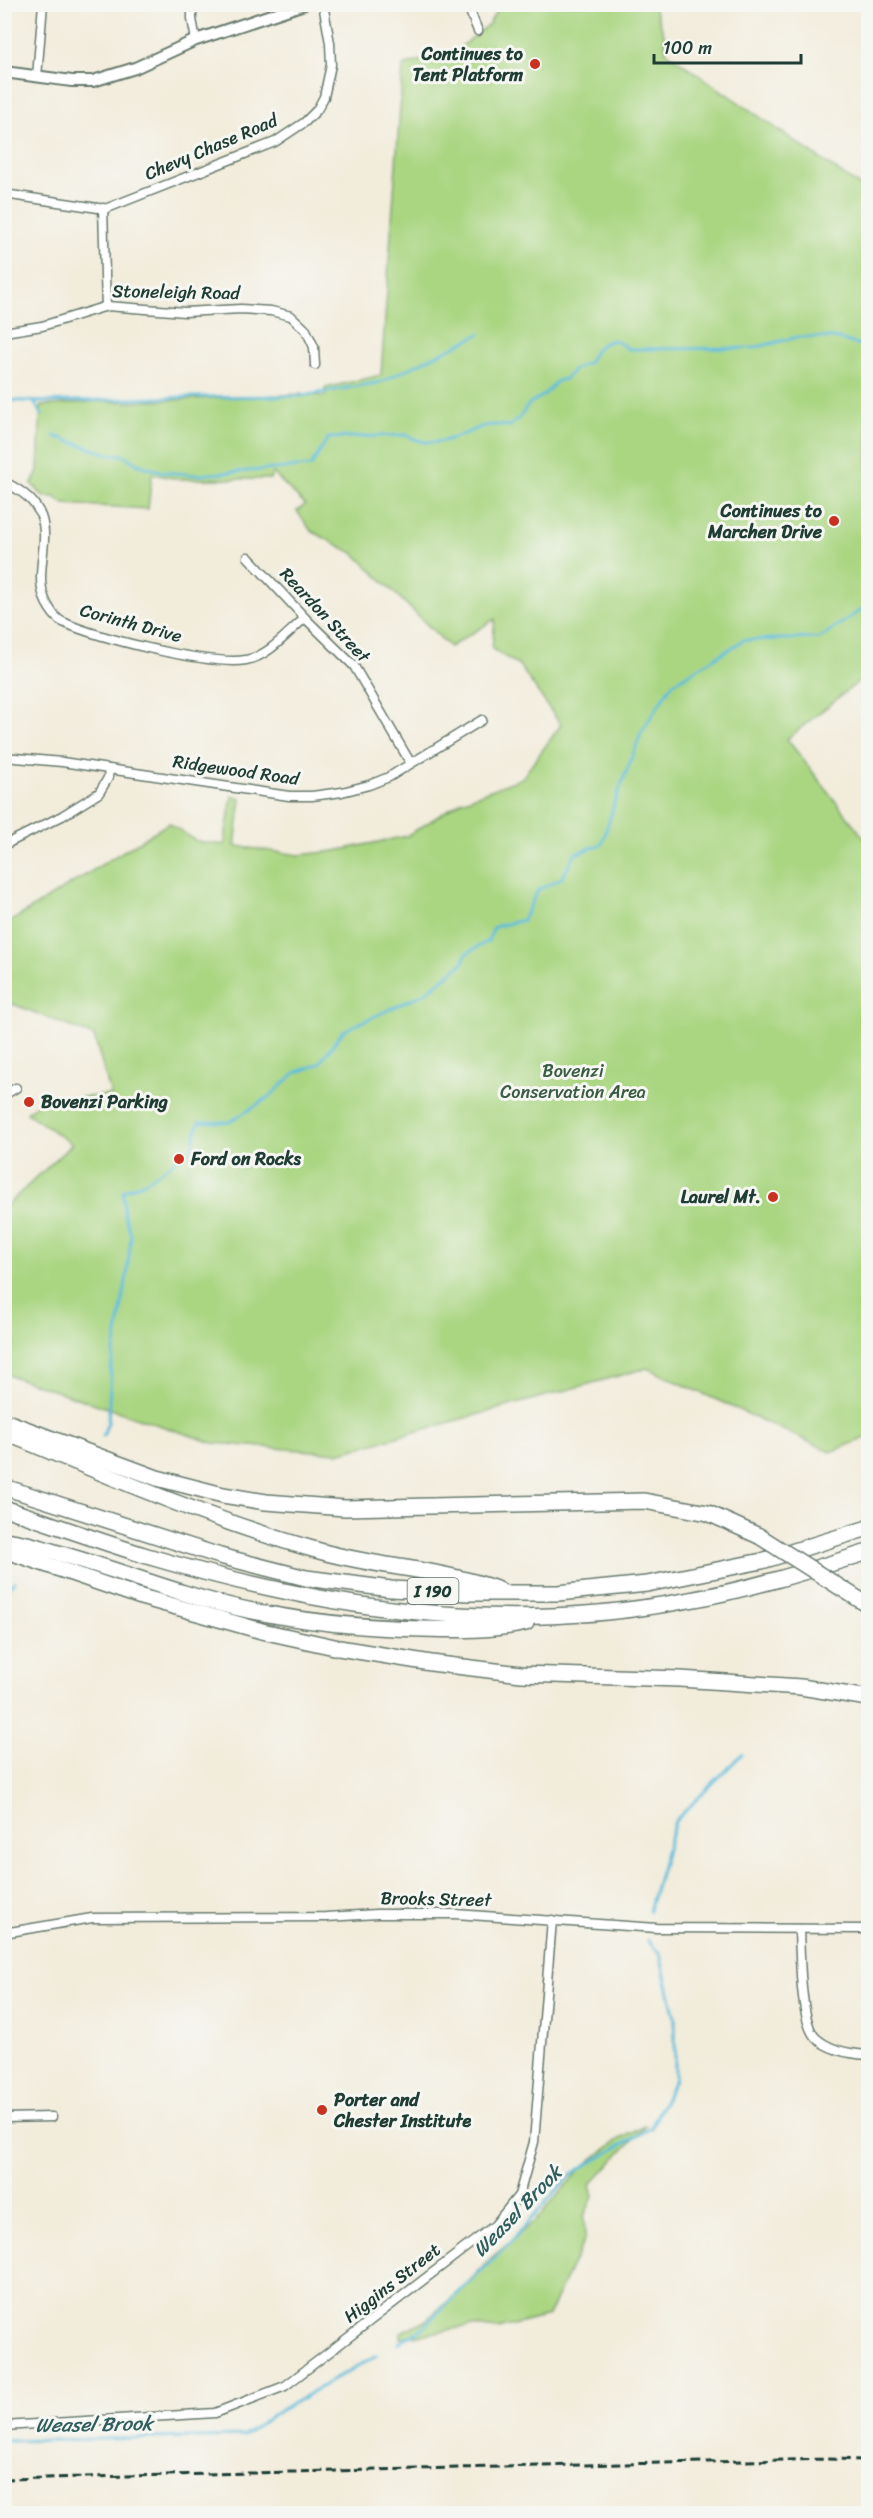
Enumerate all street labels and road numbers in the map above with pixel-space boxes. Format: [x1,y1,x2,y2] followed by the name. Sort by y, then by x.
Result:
[139,104,284,189] street label: Chevy Chase Road
[112,275,242,309] street label: Stoneleigh Road
[272,560,379,671] street label: Reardon Street
[76,594,186,652] street label: Corinth Drive
[171,745,303,795] street label: Ridgewood Road
[408,1578,458,1604] road number: I 190
[380,1882,492,1916] street label: Brooks Street
[336,2234,448,2331] street label: Higgins Street

